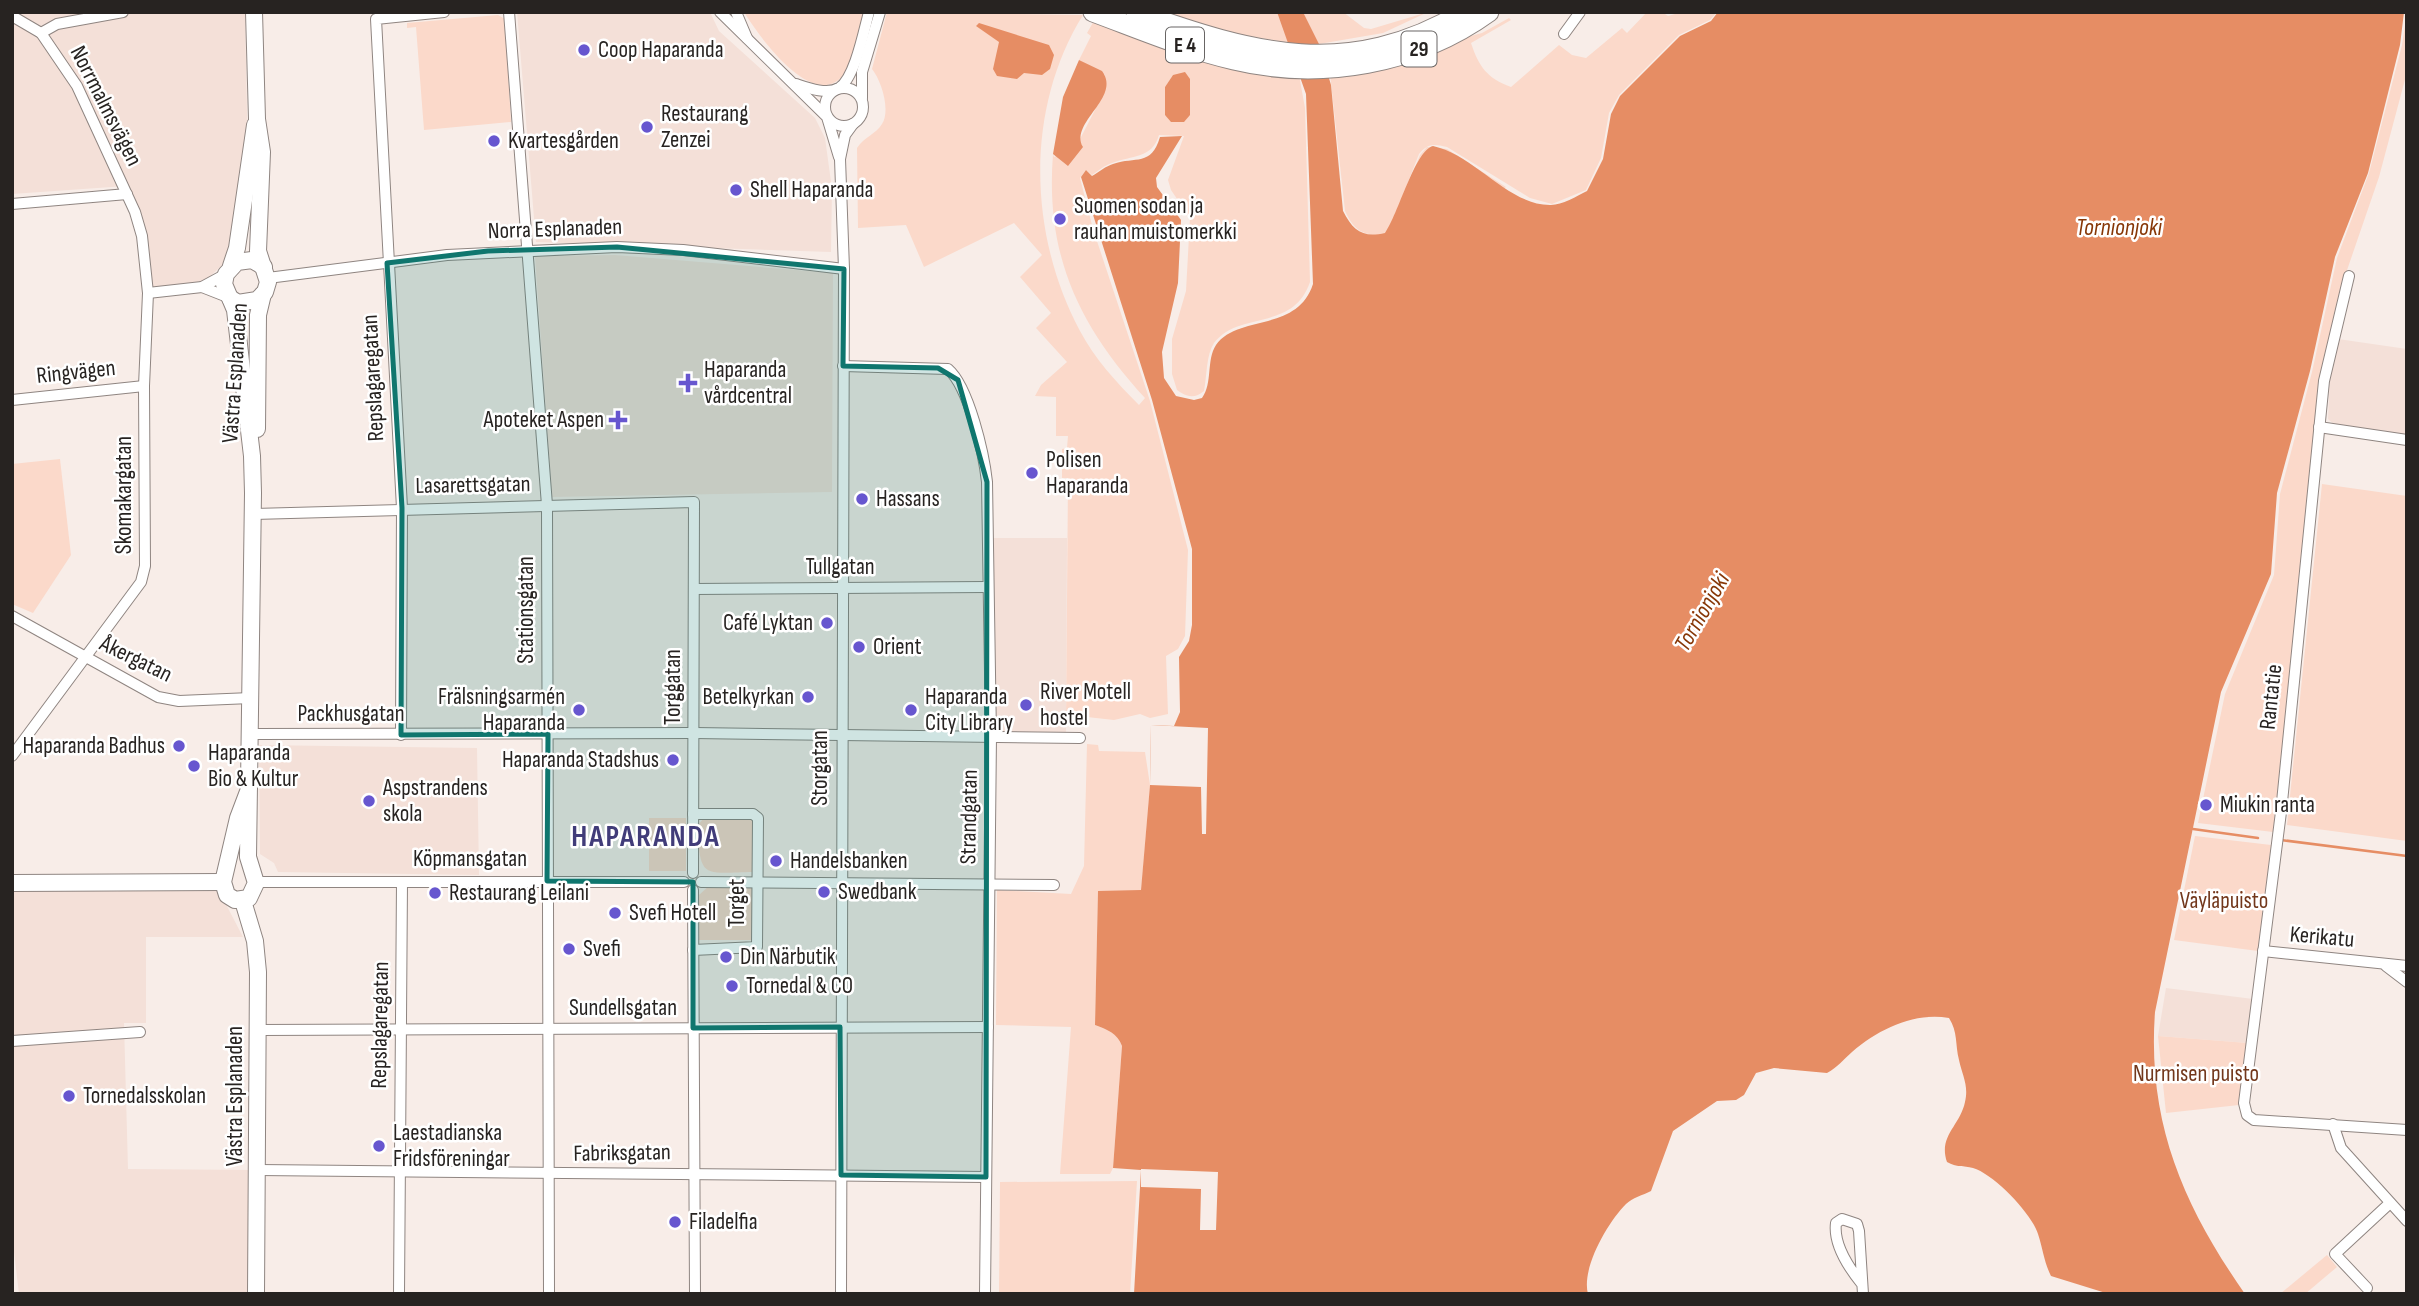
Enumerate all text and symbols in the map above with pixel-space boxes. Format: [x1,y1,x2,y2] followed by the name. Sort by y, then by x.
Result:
[1166,28,1204,62] road number: E 4
[1402,32,1436,66] road number: 29
[598,36,724,64] place label: Coop Haparanda
[64,41,148,171] street label: Norrmalmsvägen
[576,42,592,58] marker: Coop Haparanda
[661,100,748,154] place label: Restaurang Zenzei
[639,119,655,135] marker: Restaurang Zenzei
[508,127,619,155] place label: Kvartesgården
[486,133,502,149] marker: Kvartesgården
[750,176,873,204] place label: Shell Haparanda
[728,182,744,198] marker: Shell Haparanda
[1074,192,1237,246] place label: Suomen sodan ja rauhan muistomerkki
[1052,211,1068,227] marker: Suomen sodan ja rauhan muistomerkki
[487,213,623,245] street label: Norra Esplanaden
[2076,213,2163,242] water label: Tornionjoki
[216,302,254,444] street label: Västra Esplanaden
[356,314,390,442] street label: Repslagaregatan
[35,354,117,390] street label: Ringvägen
[704,356,792,410] place label: Haparanda vårdcentral
[678,373,698,393] marker: Haparanda vårdcentral
[483,406,604,434] place label: Apoteket Aspen
[610,412,626,428] marker: Apoteket Aspen
[110,436,138,554] street label: Skomakargatan
[1046,446,1128,500] place label: Polisen Haparanda
[1024,465,1040,481] marker: Polisen Haparanda
[415,470,531,500] street label: Lasarettsgatan
[876,485,940,513] place label: Hassans
[854,491,870,507] marker: Hassans
[805,553,875,581] street label: Tullgatan
[512,556,540,664] street label: Stationsgatan
[1668,567,1736,656] water label: Tornionjoki
[723,609,813,637] place label: Café Lyktan
[819,615,835,631] marker: Café Lyktan
[94,629,177,688] street label: Åkergatan
[873,633,921,661] place label: Orient
[851,639,867,655] marker: Orient
[659,649,687,725] street label: Torggatan
[2254,663,2288,731] street label: Rantatie
[1040,678,1131,732] place label: River Motell hostel
[438,683,565,737] place label: Frälsningsarmén Haparanda
[702,683,794,711] place label: Betelkyrkan
[925,683,1013,737] place label: Haparanda City Library
[800,689,816,705] marker: Betelkyrkan
[1018,697,1034,713] marker: River Motell hostel
[297,700,405,728] street label: Packhusgatan
[571,702,587,718] marker: Frälsningsarmén Haparanda
[903,702,919,718] marker: Haparanda City Library
[806,730,834,806] street label: Storgatan
[23,732,165,760] place label: Haparanda Badhus
[171,738,187,754] marker: Haparanda Badhus
[208,739,299,793] place label: Haparanda Bio & Kultur
[502,746,659,774] place label: Haparanda Stadshus
[665,752,681,768] marker: Haparanda Stadshus
[186,758,202,774] marker: Haparanda Bio & Kultur
[954,769,984,865] street label: Strandgatan
[382,774,488,828] place label: Aspstrandens skola
[2220,791,2315,819] place label: Miukin ranta
[361,793,377,809] marker: Aspstrandens skola
[2198,797,2214,813] marker: Miukin ranta
[571,819,721,855] district label: HAPARANDA
[413,845,527,873] street label: Köpmansgatan
[790,847,907,875] place label: Handelsbanken
[768,853,784,869] marker: Handelsbanken
[838,878,917,906] place label: Swedbank
[449,879,589,907] place label: Restaurang Leilani
[723,879,751,927] street label: Torget
[816,884,832,900] marker: Swedbank
[427,885,443,901] marker: Restaurang Leilani
[2180,887,2268,915] park label: Väyläpuisto
[629,899,716,927] place label: Svefi Hotell
[607,905,623,921] marker: Svefi Hotell
[2289,920,2355,954] street label: Kerikatu
[583,935,621,963] place label: Svefi
[561,941,577,957] marker: Svefi
[740,943,836,971] place label: Din Närbutik
[718,949,734,965] marker: Din Närbutik
[365,961,395,1089] street label: Repslagaregatan
[746,972,853,1000] place label: Tornedal & CO
[724,978,740,994] marker: Tornedal & CO
[569,994,677,1022] street label: Sundellsgatan
[221,1026,249,1166] street label: Västra Esplanaden
[2133,1060,2259,1088] park label: Nurmisen puisto
[83,1082,206,1110] place label: Tornedalsskolan
[61,1088,77,1104] marker: Tornedalsskolan
[393,1119,510,1173] place label: Laestadianska Fridsföreningar
[371,1138,387,1154] marker: Laestadianska Fridsföreningar
[573,1138,671,1168] street label: Fabriksgatan
[689,1208,758,1236] place label: Filadelfia
[667,1214,683,1230] marker: Filadelfia

